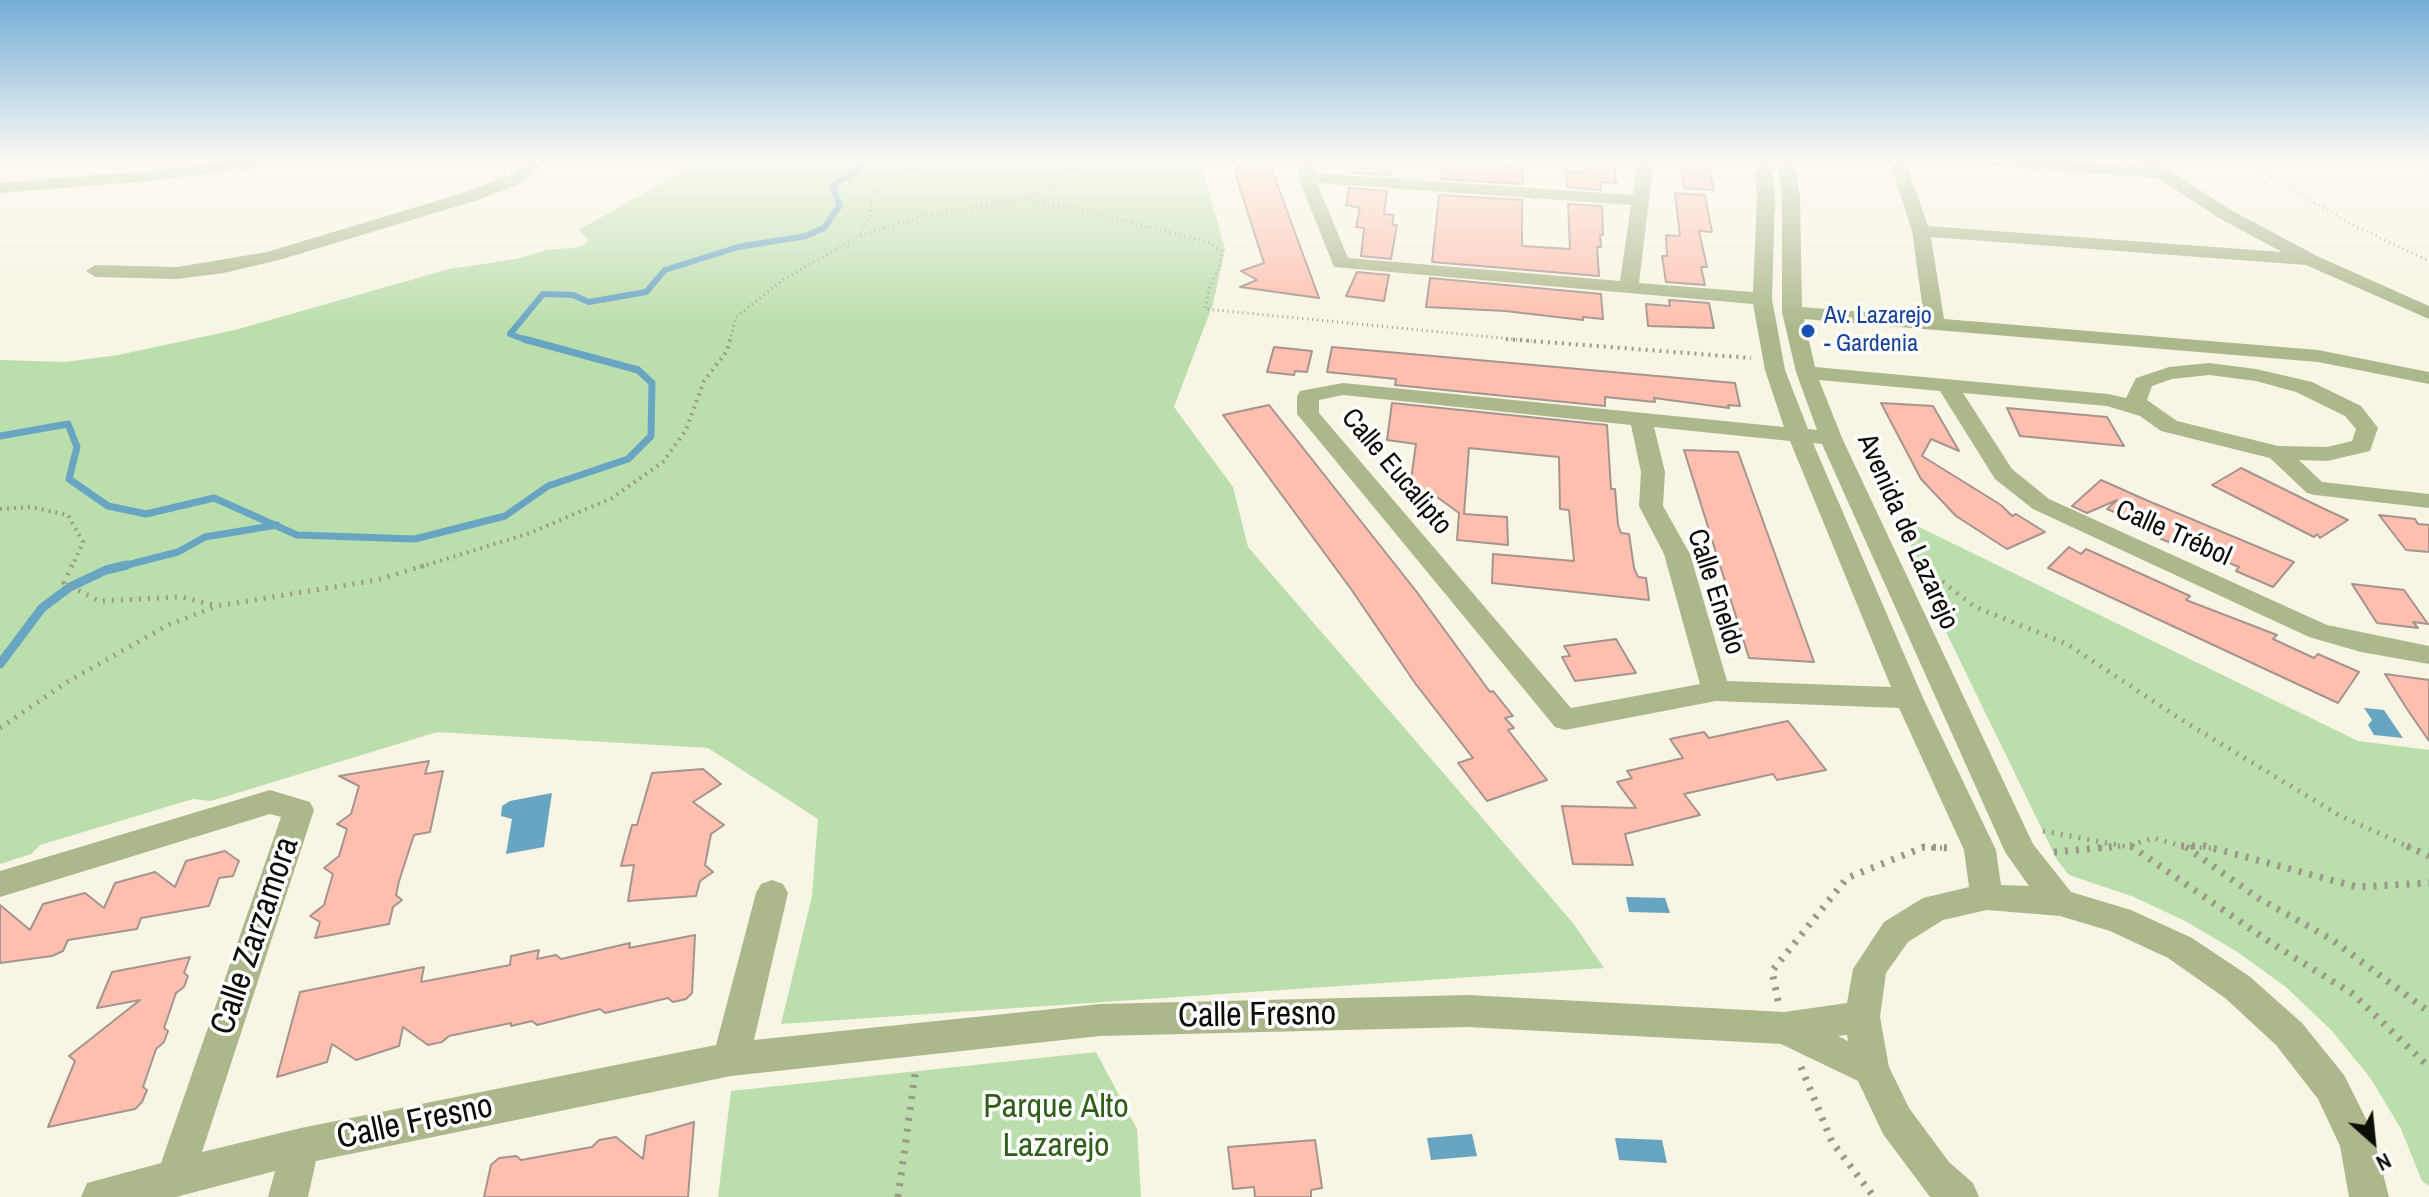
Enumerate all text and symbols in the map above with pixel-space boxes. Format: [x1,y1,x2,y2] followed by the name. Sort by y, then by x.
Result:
[1824,303,1932,359] place label: Av. Lazarejo - Gardenia
[1799,322,1817,340] marker: Av. Lazarejo - Gardenia
[1334,402,1458,542] street label: Calle Eucalipto
[1849,429,1965,635] street label: Avenida de Lazarejo
[2110,494,2236,574] street label: Calle Trébol
[1679,525,1751,659] street label: Calle Eneldo
[203,832,309,1040] street label: Calle Zarzamora
[1178,994,1336,1038] street label: Calle Fresno
[333,1087,497,1159] street label: Calle Fresno
[983,1088,1129,1168] park label: Parque Alto Lazarejo
[2333,1101,2413,1181] north arrow
[2371,1146,2397,1179] text: N

